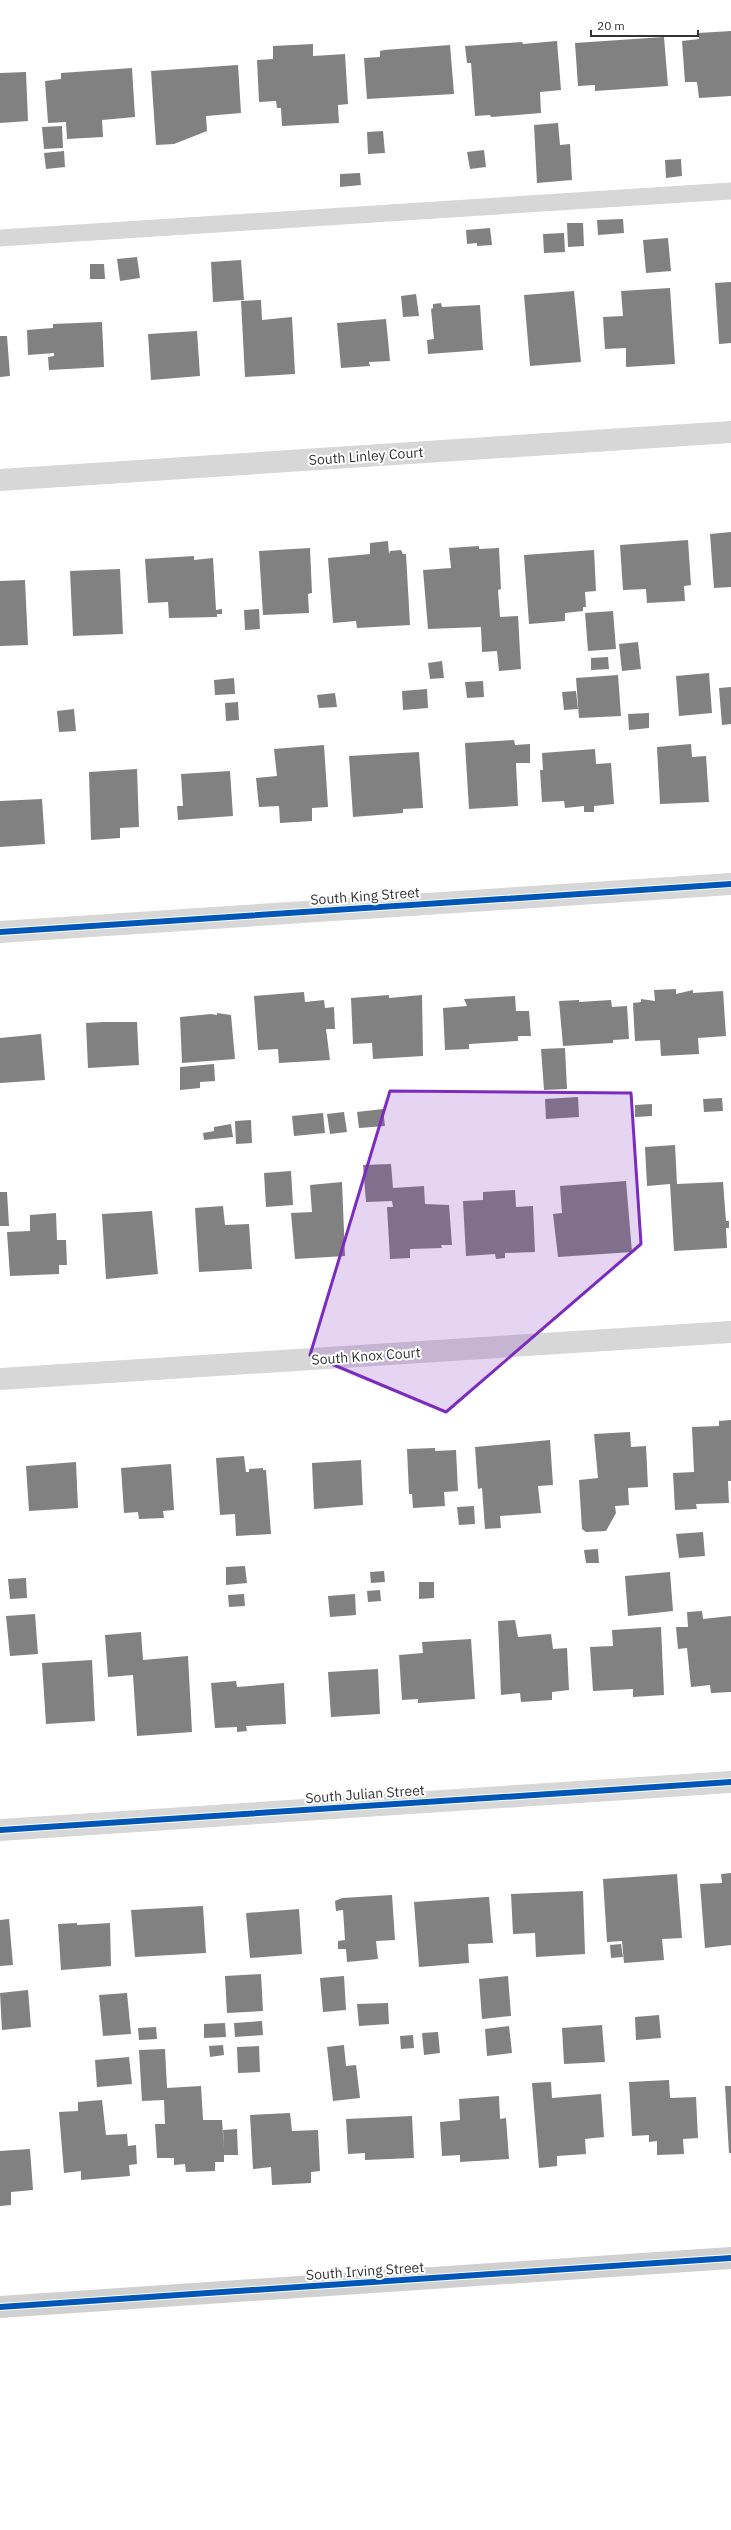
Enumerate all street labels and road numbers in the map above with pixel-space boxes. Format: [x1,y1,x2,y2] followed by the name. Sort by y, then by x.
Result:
[308,443,424,469] street label: South Linley Court
[310,883,420,909] street label: South King Street
[311,1343,421,1369] street label: South Knox Court
[305,1781,425,1807] street label: South Julian Street
[305,2258,425,2284] street label: South Irving Street

